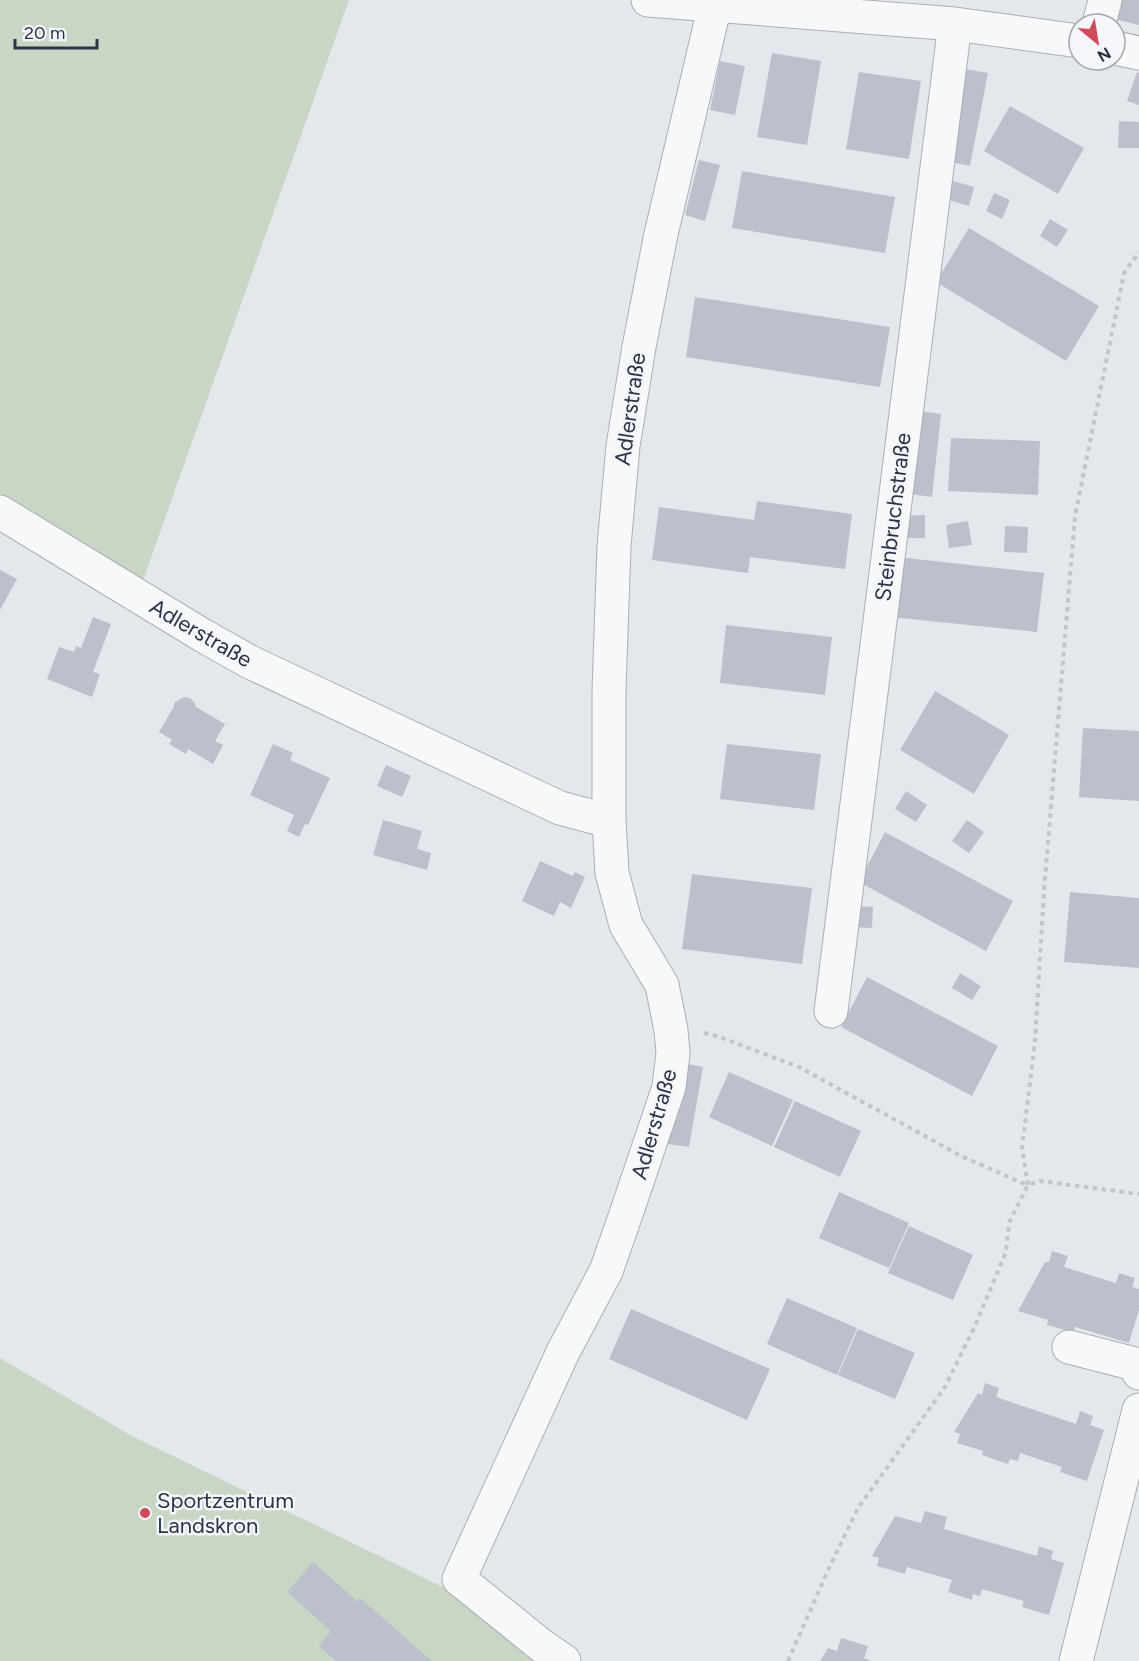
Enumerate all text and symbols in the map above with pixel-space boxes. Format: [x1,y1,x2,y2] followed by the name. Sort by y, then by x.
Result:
[15,12,98,50] scale bar
[1067,12,1127,72] north arrow
[24,22,65,44] text: 20 m
[1094,43,1114,66] text: N
[609,351,651,467] street label: Adlerstraße
[869,431,917,603] street label: Steinbruchstraße
[145,593,257,673] street label: Adlerstraße
[625,1066,683,1182] street label: Adlerstraße
[157,1487,294,1539] place label: Sportzentrum Landskron
[138,1506,152,1520] marker: Sportzentrum Landskron

